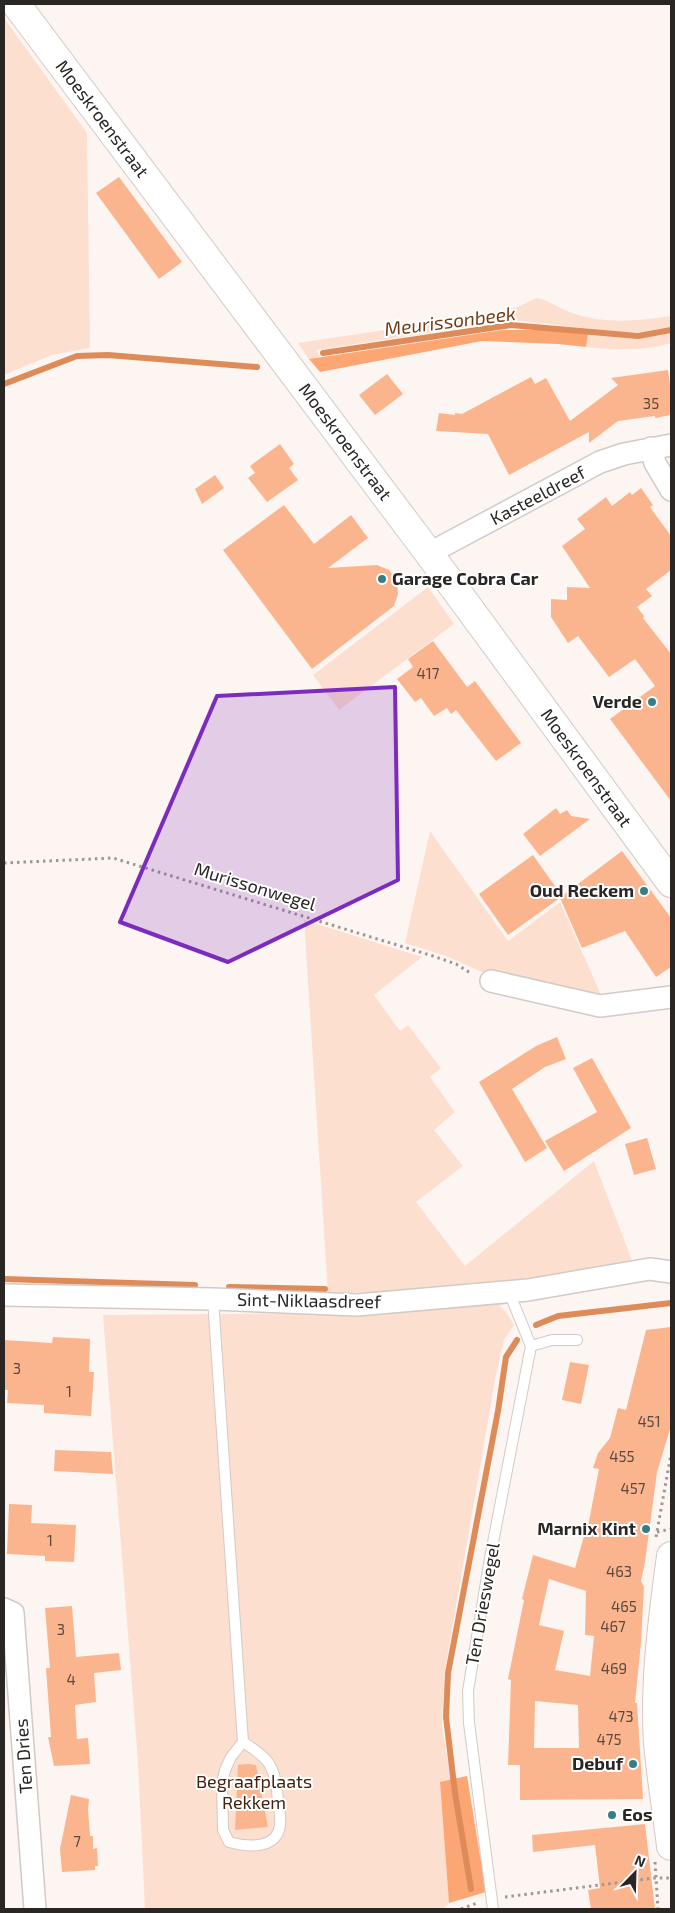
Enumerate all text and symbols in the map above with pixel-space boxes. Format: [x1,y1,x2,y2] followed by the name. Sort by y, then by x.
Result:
[52,55,154,181] street label: Moeskroenstraat
[383,301,517,340] water label: Meurissonbeek
[295,378,397,504] street label: Moeskroenstraat
[643,394,659,412] house number: 35
[486,460,590,529] street label: Kasteeldreef
[392,567,539,589] place label: Garage Cobra Car
[376,573,388,585] marker: Garage Cobra Car
[417,664,440,682] house number: 417
[593,690,642,712] place label: Verde
[646,696,658,708] marker: Verde
[536,704,637,831] street label: Moeskroenstraat
[192,857,319,915] street label: Murissonwegel
[530,879,634,901] place label: Oud Reckem
[638,885,650,897] marker: Oud Reckem
[237,1288,382,1312] street label: Sint-Niklaasdreef
[13,1359,21,1377] house number: 3
[66,1382,72,1400] house number: 1
[637,1412,661,1430] house number: 451
[609,1447,635,1465] house number: 455
[621,1479,646,1497] house number: 457
[537,1517,637,1539] place label: Marnix Kint
[640,1523,652,1535] marker: Marnix Kint
[47,1531,53,1549] house number: 1
[460,1540,504,1667] street label: Ten Drieswegel
[606,1562,632,1580] house number: 463
[611,1597,637,1615] house number: 465
[600,1617,626,1635] house number: 467
[57,1620,65,1638] house number: 3
[601,1659,627,1677] house number: 469
[66,1670,76,1688] house number: 4
[608,1707,634,1725] house number: 473
[9,1718,37,1794] street label: Ten Dries
[597,1730,621,1748] house number: 475
[572,1752,624,1774] place label: Debuf
[627,1758,639,1770] marker: Debuf
[196,1770,312,1813] park label: Begraafplaats Rekkem
[622,1803,653,1825] place label: Eos
[606,1809,618,1821] marker: Eos
[73,1832,81,1850] house number: 7
[610,1848,660,1898] north arrow
[632,1851,648,1870] text: N

